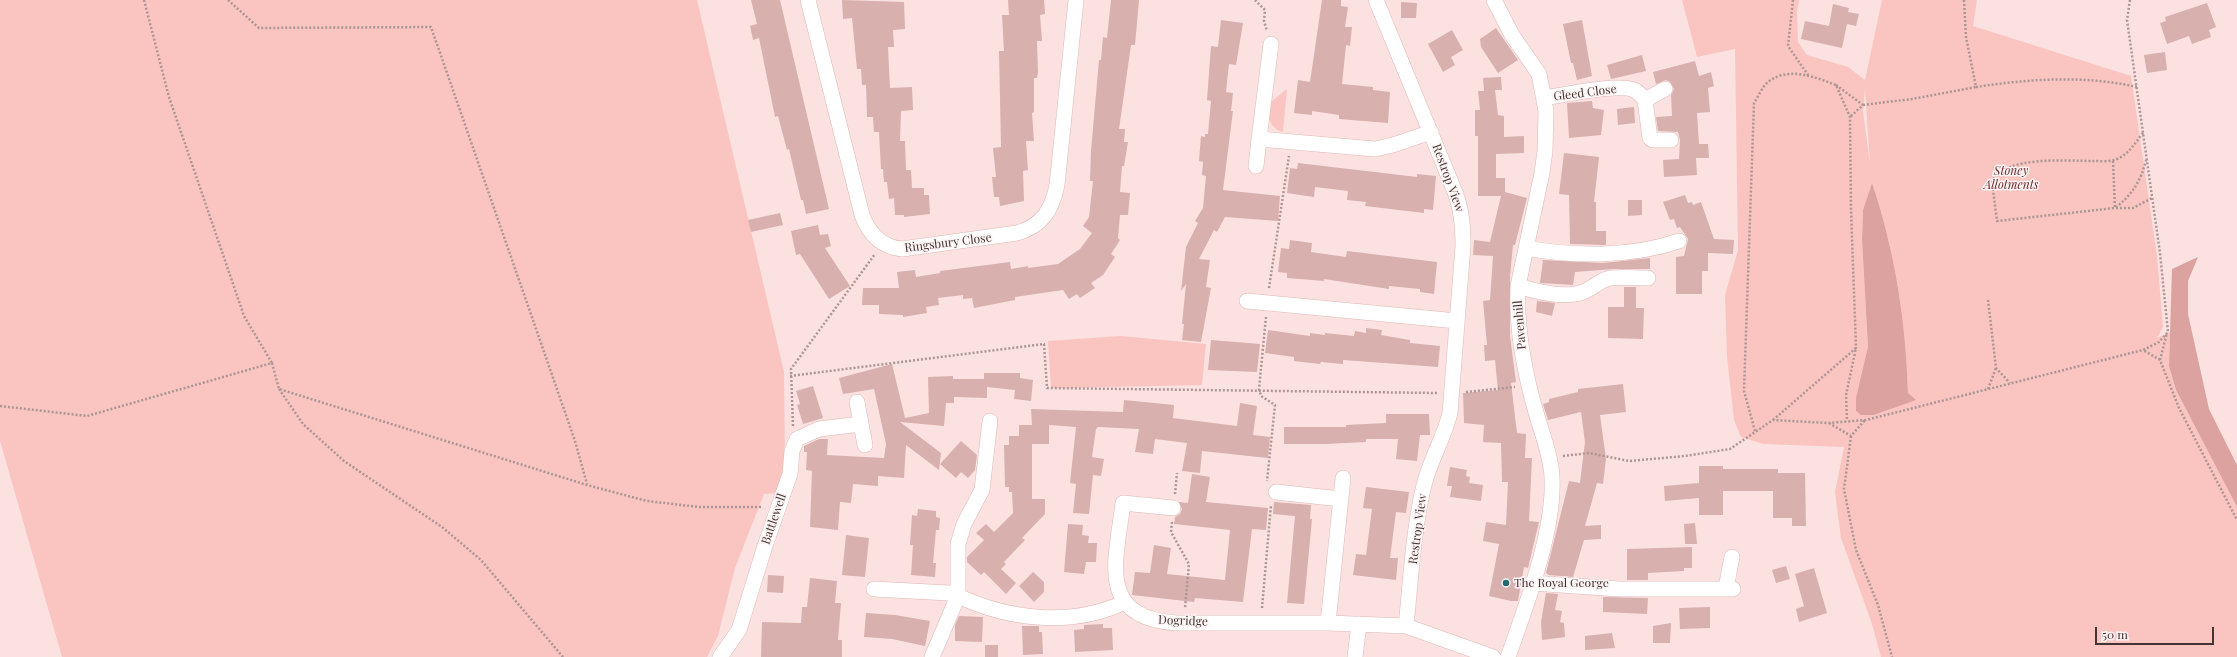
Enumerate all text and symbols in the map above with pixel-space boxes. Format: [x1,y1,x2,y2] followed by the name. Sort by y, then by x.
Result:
[1553,82,1617,104] street label: Gleed Close
[1429,142,1467,214] street label: Restrop View
[1984,164,2038,192] park label: Stoney Allotments
[904,231,992,255] street label: Ringsbury Close
[1511,300,1529,350] street label: Pavenhill
[759,492,789,546] street label: Battlewell
[1406,493,1430,565] street label: Restrop View
[1514,576,1609,590] place label: The Royal George
[1501,578,1511,588] marker: The Royal George
[1158,613,1208,629] street label: Dogridge
[2097,619,2216,645] scale bar
[2102,626,2128,642] text: 50 m

